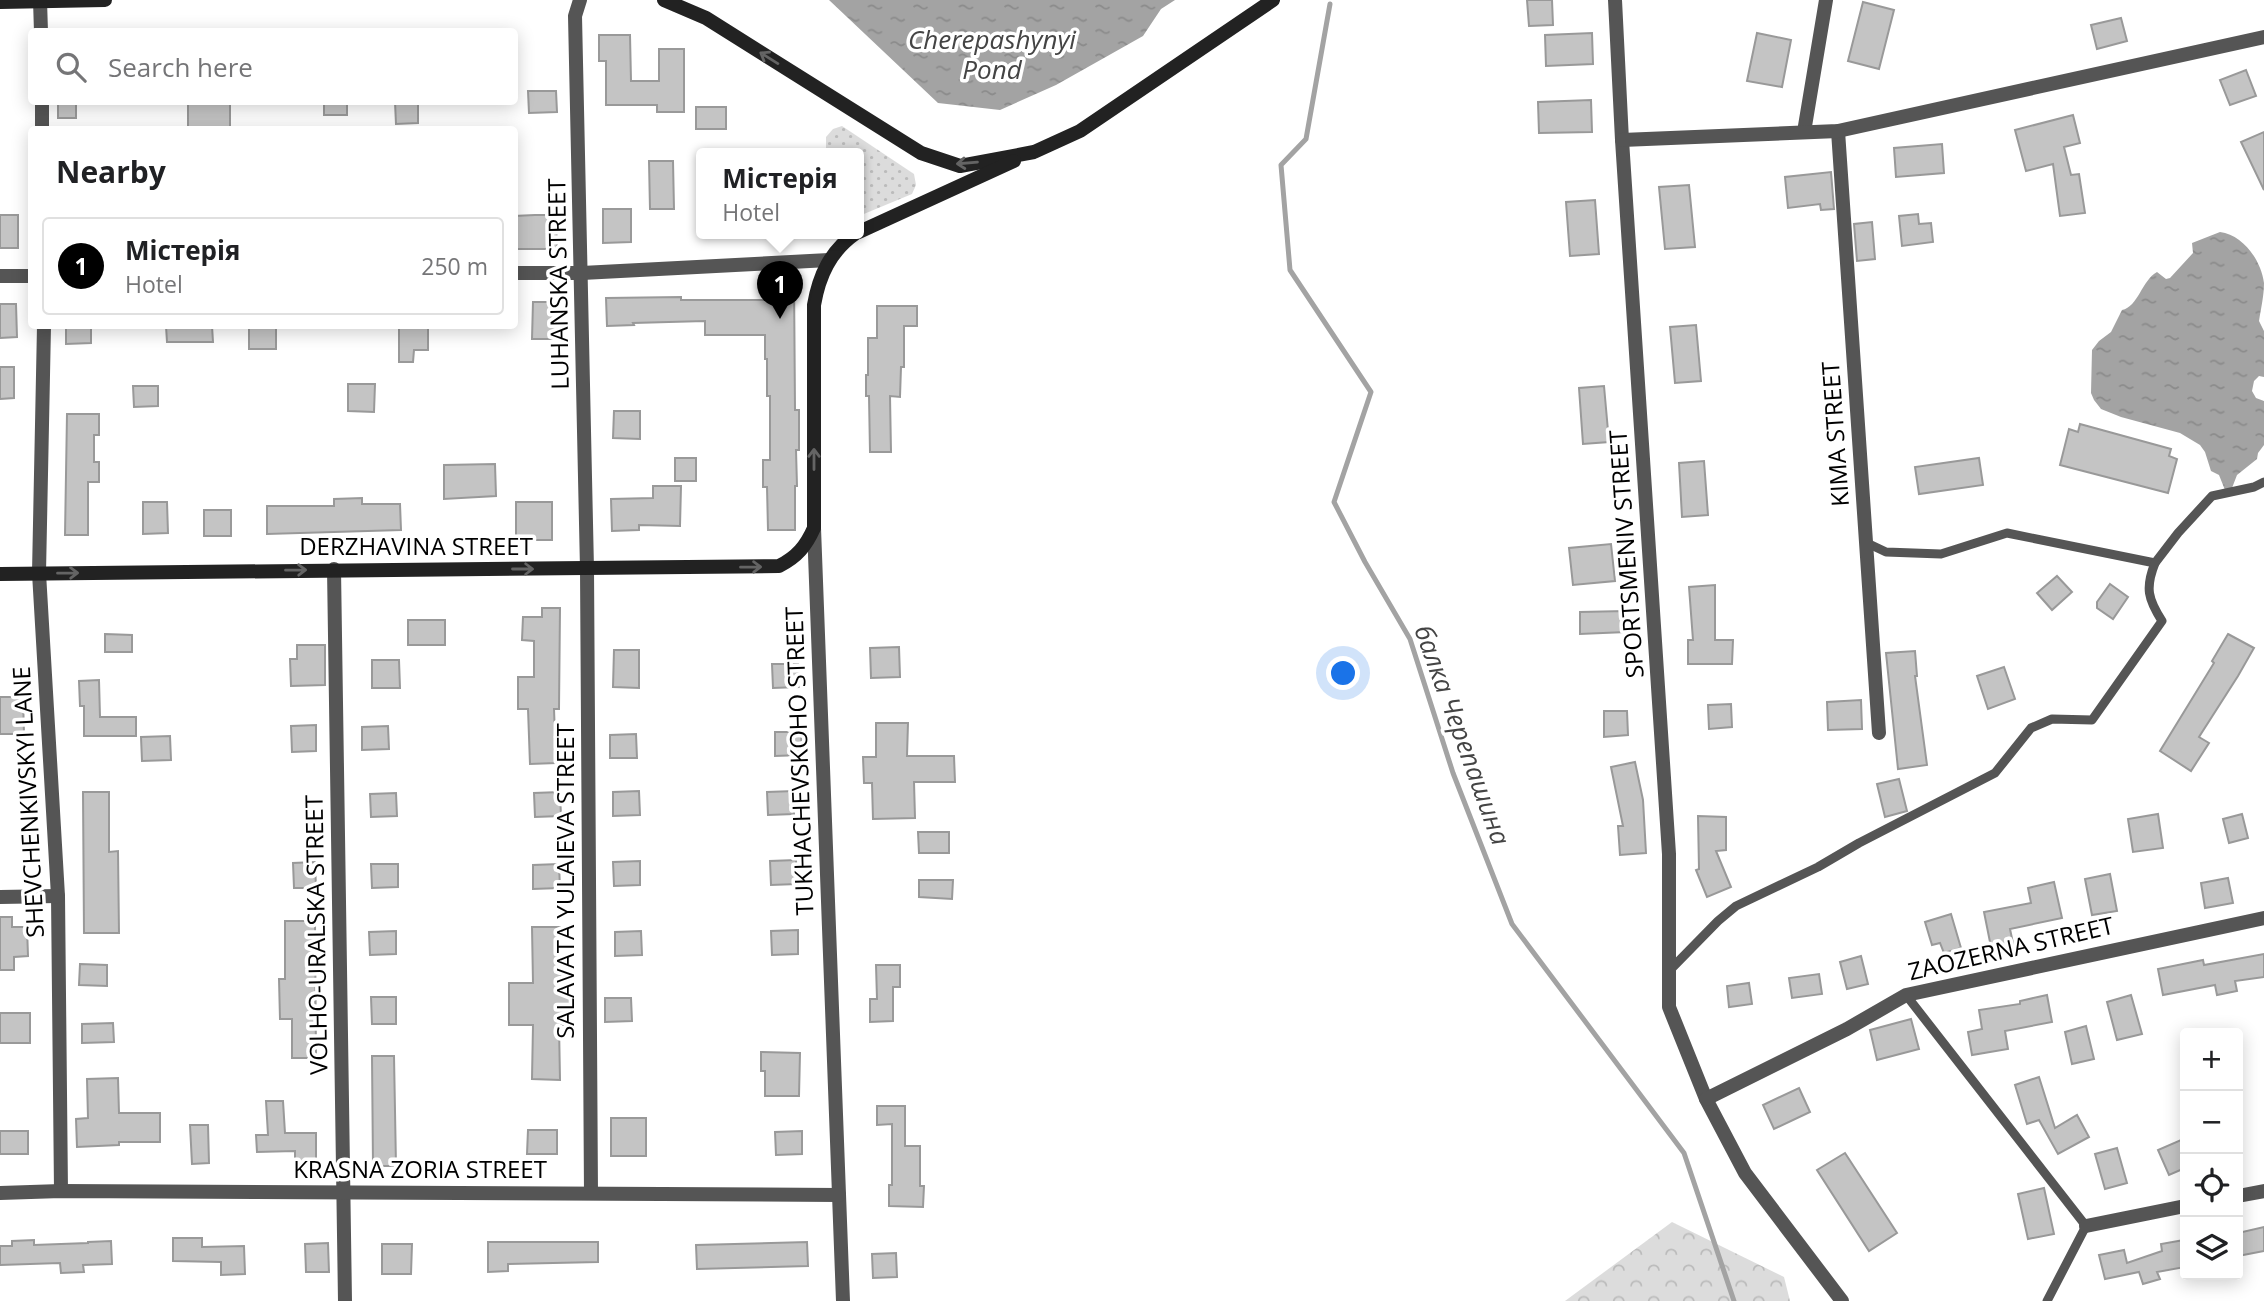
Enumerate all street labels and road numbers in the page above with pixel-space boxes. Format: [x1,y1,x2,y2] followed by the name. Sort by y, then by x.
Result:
[539,178,576,390] street label: LUHANSKA STREET
[1813,360,1856,508] street label: KIMA STREET
[1600,429,1651,679] street label: SPORTSMENIV STREET
[299,529,533,562] street label: DERZHAVINA STREET
[777,606,820,916] street label: TUKHACHEVSKOHO STREET
[4,666,51,939] street label: SHEVCHENKIVSKYI LANE
[548,723,581,1039] street label: SALAVATA YULAIEVA STREET
[297,795,334,1075] street label: VOLHO-URALSKA STREET
[1905,908,2117,987] street label: ZAOZERNA STREET
[293,1152,547,1185] street label: KRASNA ZORIA STREET

